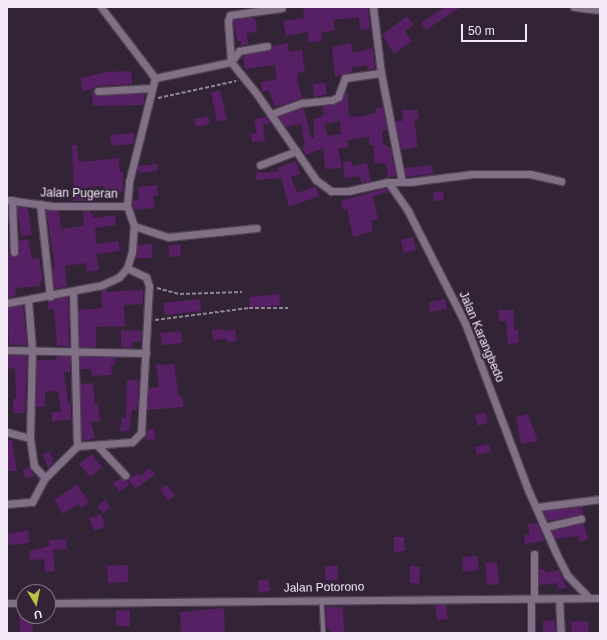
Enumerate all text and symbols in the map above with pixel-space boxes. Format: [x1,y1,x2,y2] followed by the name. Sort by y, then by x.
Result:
[463,16,529,42] scale bar
[468,24,495,38] text: 50 m
[40,186,118,202] street label: Jalan Pugeran
[455,289,507,385] street label: Jalan Karangbedo
[284,580,364,596] street label: Jalan Potorono
[16,584,56,624] north arrow
[33,608,43,621] text: U

